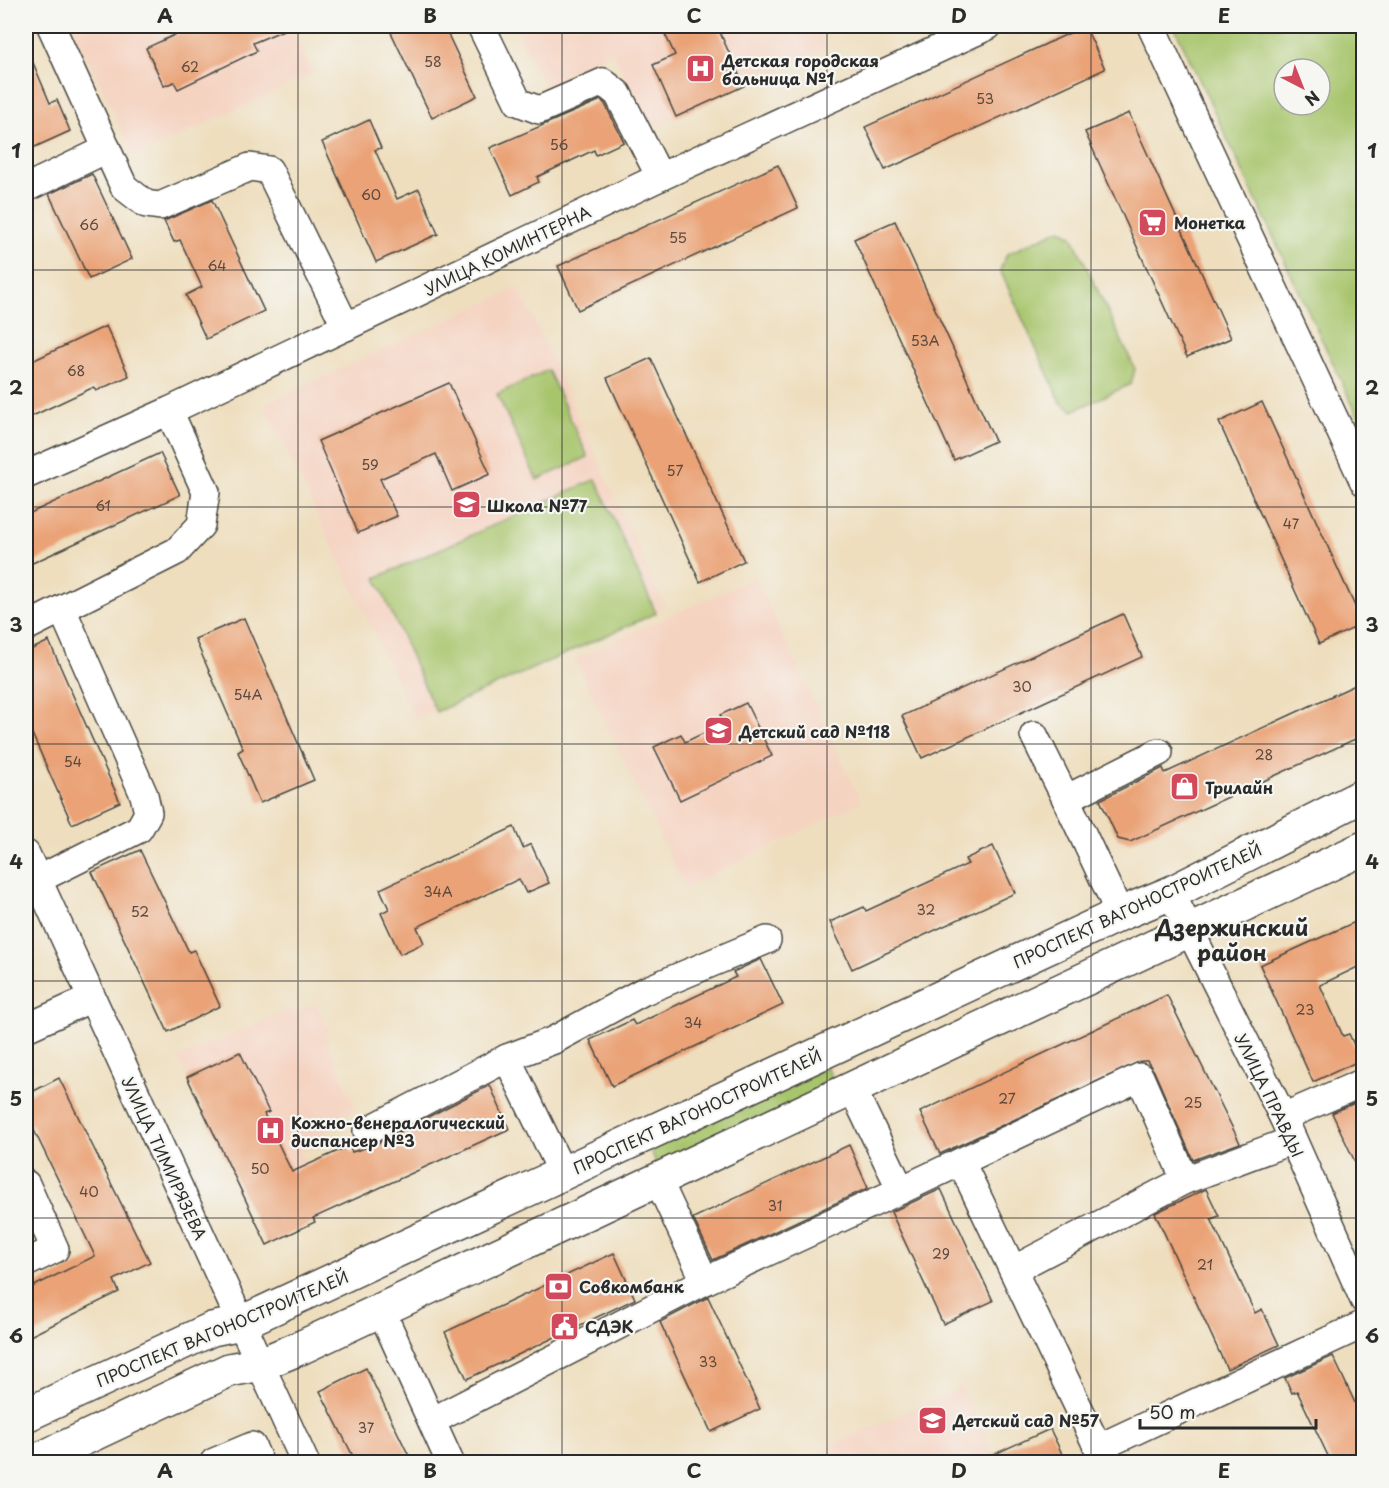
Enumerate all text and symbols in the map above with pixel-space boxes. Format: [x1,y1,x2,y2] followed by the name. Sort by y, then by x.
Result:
[157,0,173,30] text: A
[423,0,437,30] text: B
[686,0,702,30] text: C
[951,0,967,30] text: D
[1218,0,1230,30] text: E
[721,48,879,90] place label: Детская городская больница №1
[424,51,442,72] house number: 58
[685,53,717,85] hospital icon: Детская городская больница №1
[181,56,199,77] house number: 62
[1272,57,1332,117] north arrow
[1300,86,1325,112] text: N
[976,88,994,109] house number: 53
[550,134,569,155] house number: 56
[11,135,21,165] text: 1
[1367,135,1377,165] text: 1
[361,184,381,205] house number: 60
[420,199,594,301] street label: УЛИЦА КОМИНТЕРНА
[1137,206,1169,238] supermarket icon: Монетка
[1174,210,1246,234] place label: Монетка
[79,214,99,235] house number: 66
[669,227,687,248] house number: 55
[207,255,227,276] house number: 64
[911,330,940,351] house number: 53А
[67,360,85,381] house number: 68
[9,372,23,402] text: 2
[1365,372,1379,402] text: 2
[361,454,379,475] house number: 59
[667,460,683,481] house number: 57
[450,489,482,521] school or university icon: Школа №77
[487,493,588,517] place label: Школа №77
[95,495,111,516] house number: 61
[1283,513,1300,534] house number: 47
[9,609,23,639] text: 3
[1365,609,1379,639] text: 3
[1012,676,1032,697] house number: 30
[234,684,263,705] house number: 54А
[702,715,734,747] school or university icon: Детский сад №118
[738,719,890,743] place label: Детский сад №118
[1255,744,1273,765] house number: 28
[64,751,82,772] house number: 54
[1168,771,1200,803] shop icon: Трилайн
[1205,775,1273,799] place label: Трилайн
[1009,837,1265,973] street label: ПРОСПЕКТ ВАГОНОСТРОИТЕЛЕЙ
[9,846,23,876] text: 4
[1365,846,1379,876] text: 4
[423,881,453,902] house number: 34А
[917,899,935,920] house number: 32
[131,901,149,922] house number: 52
[1155,910,1308,968] district label: Дзержинский район
[1296,999,1314,1020] house number: 23
[684,1012,702,1033] house number: 34
[1230,1029,1310,1161] street label: УЛИЦА ПРАВДЫ
[569,1043,825,1179] street label: ПРОСПЕКТ ВАГОНОСТРОИТЕЛЕЙ
[117,1073,214,1244] street label: УЛИЦА ТИМИРЯЗЕВА
[10,1083,22,1113] text: 5
[1366,1083,1378,1113] text: 5
[998,1088,1016,1109] house number: 27
[1184,1092,1202,1113] house number: 25
[291,1110,505,1152] place label: Кожно-венералогический диспансер №3
[254,1115,286,1147] hospital icon: Кожно-венералогический диспансер №3
[250,1158,270,1179] house number: 50
[79,1181,99,1202] house number: 40
[768,1195,782,1216] house number: 31
[932,1243,950,1264] house number: 29
[1197,1254,1213,1275] house number: 21
[92,1264,352,1392] street label: ПРОСПЕКТ ВАГОНОСТРОИТЕЛЕЙ
[542,1270,574,1302] bank icon: Совкомбанк
[579,1274,685,1298] place label: Совкомбанк
[548,1310,580,1342] public building icon: СДЭК
[585,1314,633,1338] place label: СДЭК
[9,1320,23,1350] text: 6
[1365,1320,1379,1350] text: 6
[699,1351,717,1372] house number: 33
[1140,1392,1316,1430] scale bar
[1149,1398,1196,1425] text: 50 m
[916,1404,948,1436] school or university icon: Детский сад №57
[952,1408,1100,1432] place label: Детский сад №57
[358,1417,375,1438] house number: 37
[157,1455,173,1485] text: A
[423,1455,437,1485] text: B
[686,1455,702,1485] text: C
[951,1455,967,1485] text: D
[1218,1455,1230,1485] text: E

